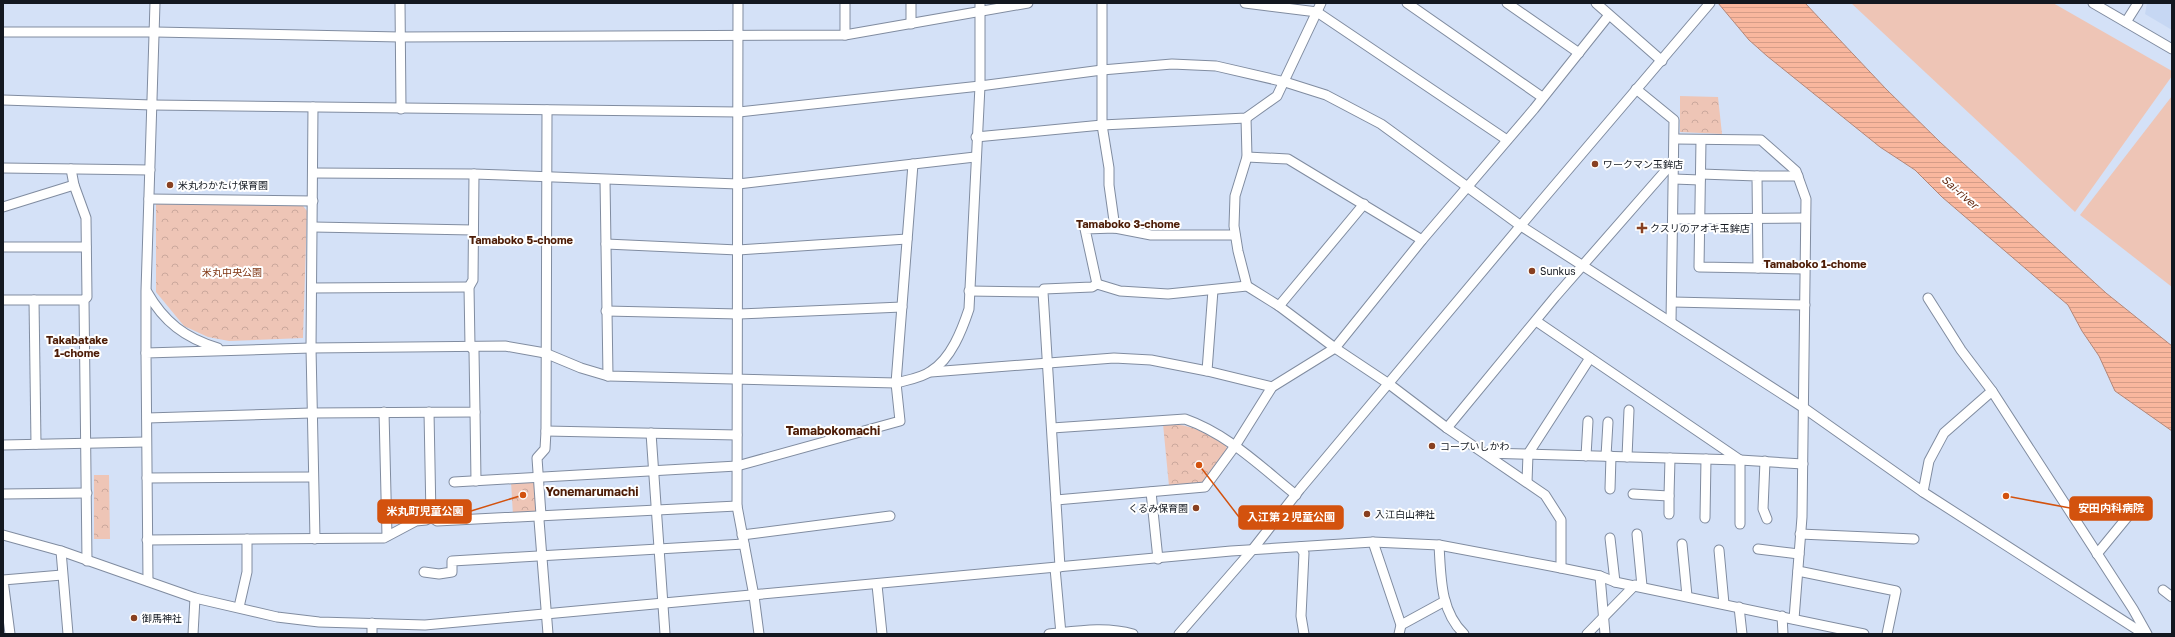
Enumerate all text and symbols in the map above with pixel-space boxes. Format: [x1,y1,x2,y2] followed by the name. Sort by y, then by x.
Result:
[1603,158,1683,170] place label: ワークマン玉鉾店
[1590,159,1600,169] marker: ワークマン玉鉾店
[1939,172,1983,212] water label: Sai-river
[178,179,268,191] place label: 米丸わかたけ保育園
[165,180,175,190] marker: 米丸わかたけ保育園
[1076,217,1181,230] district label: Tamaboko 3-chome
[1650,222,1750,234] place label: クスリのアオキ玉鉾店
[1637,223,1647,233] marker: クスリのアオキ玉鉾店
[469,233,574,246] district label: Tamaboko 5-chome
[1763,257,1867,270] district label: Tamaboko 1-chome
[1540,265,1576,277] place label: Sunkus
[202,266,262,278] park label: 米丸中央公園
[1527,266,1537,276] marker: Sunkus
[46,333,108,359] district label: Takabatake 1-chome
[786,423,880,438] district label: Tamabokomachi
[1440,440,1509,452] place label: コープいしかわ
[1427,441,1437,451] marker: コープいしかわ
[545,484,639,499] district label: Yonemarumachi
[2070,497,2152,520] callout: 安田内科病院
[378,500,471,523] callout: 米丸町児童公園
[2078,501,2144,514] text: 安田内科病院
[1128,502,1188,514] place label: くるみ保育園
[1191,503,1201,513] marker: くるみ保育園
[387,504,464,517] text: 米丸町児童公園
[1239,506,1343,529] callout: 入江第２児童公園
[1375,508,1435,520] place label: 入江白山神社
[1362,509,1372,519] marker: 入江白山神社
[1247,510,1335,523] text: 入江第２児童公園
[142,612,182,624] place label: 御馬神社
[129,613,139,623] marker: 御馬神社

